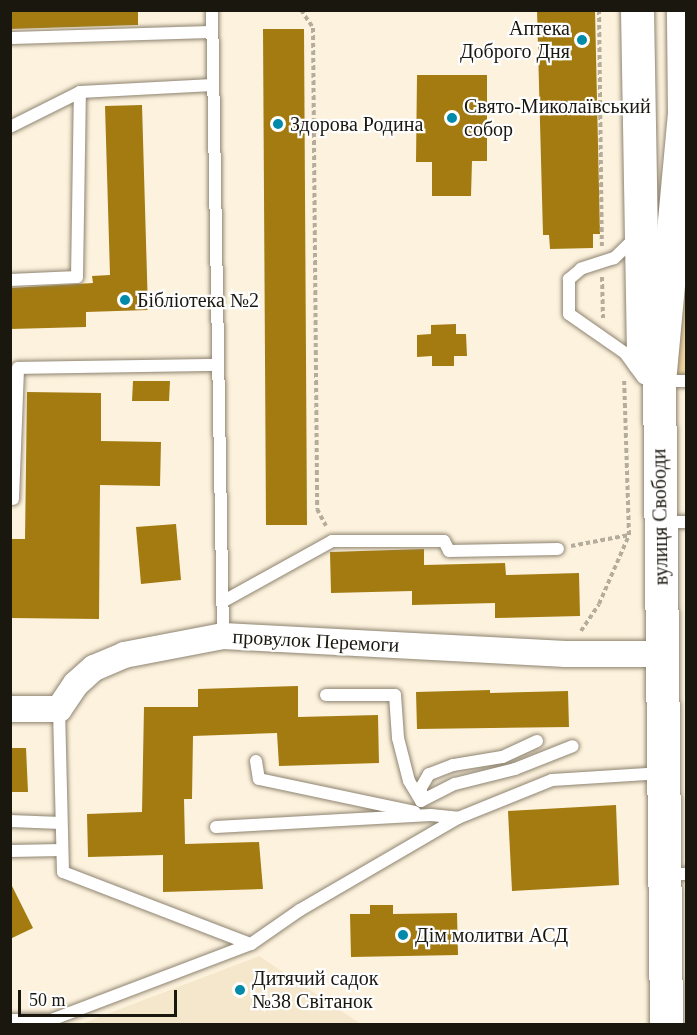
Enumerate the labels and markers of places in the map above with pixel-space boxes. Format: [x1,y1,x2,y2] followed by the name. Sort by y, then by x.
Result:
[460,16,570,63] place label: Аптека Доброго Дня
[575,33,589,47] marker: Аптека Доброго Дня
[464,94,651,141] place label: Свято-Миколаївський собор
[445,111,459,125] marker: Свято-Миколаївський собор
[290,112,423,136] place label: Здорова Родина
[271,117,285,131] marker: Здорова Родина
[137,288,259,312] place label: Бібліотека №2
[118,293,132,307] marker: Бібліотека №2
[415,923,568,947] place label: Дім молитви АСД
[396,928,410,942] marker: Дім молитви АСД
[252,966,378,1013] place label: Дитячий садок №38 Світанок
[233,983,247,997] marker: Дитячий садок №38 Світанок

